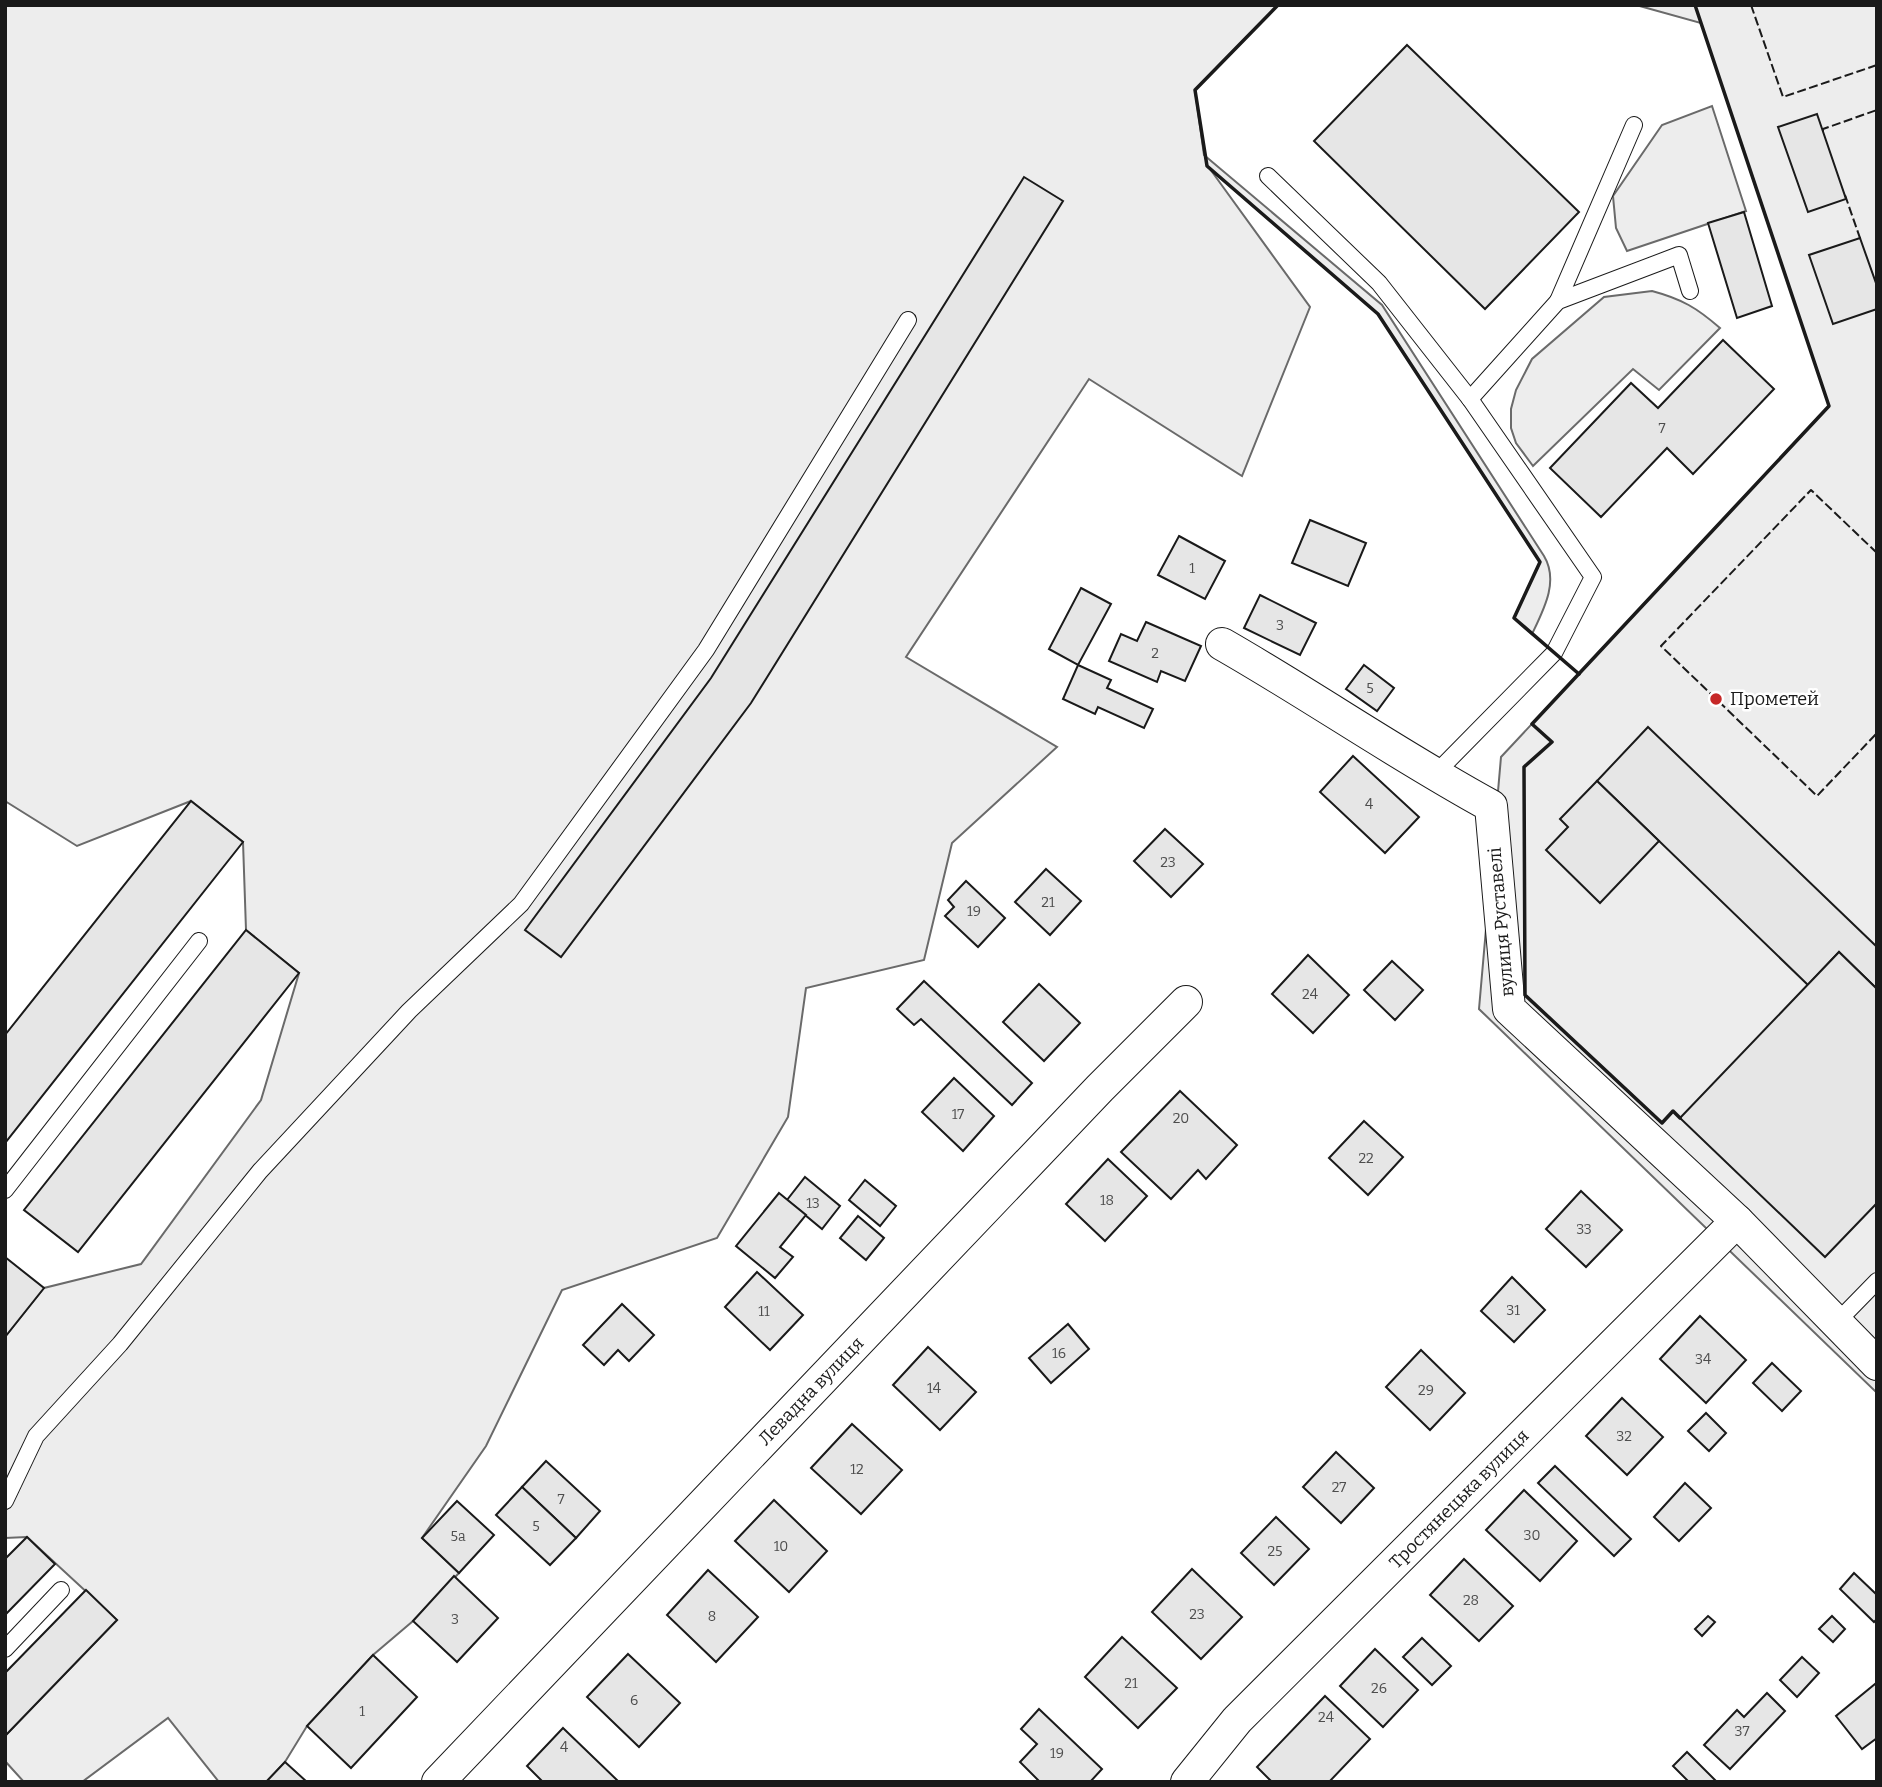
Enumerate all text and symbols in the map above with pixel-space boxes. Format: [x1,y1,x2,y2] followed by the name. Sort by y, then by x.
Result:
[1658,420,1666,437] house number: 7
[1189,560,1195,577] house number: 1
[1276,617,1284,634] house number: 3
[1151,645,1159,662] house number: 2
[1366,680,1374,697] house number: 5
[1730,688,1819,710] place label: Прометей
[1708,691,1724,707] marker: Прометей
[1365,796,1373,813] house number: 4
[1484,846,1518,998] street label: вулиця Руставелі
[1160,854,1176,871] house number: 23
[1041,894,1055,911] house number: 21
[967,903,981,920] house number: 19
[1302,986,1318,1003] house number: 24
[952,1106,964,1123] house number: 17
[1173,1110,1189,1127] house number: 20
[1358,1150,1374,1167] house number: 22
[1100,1192,1114,1209] house number: 18
[806,1195,820,1212] house number: 13
[1576,1221,1592,1238] house number: 33
[1506,1302,1520,1319] house number: 31
[758,1303,770,1320] house number: 11
[754,1332,868,1450] street label: Левадна вулиця
[1052,1345,1066,1362] house number: 16
[1695,1351,1711,1368] house number: 34
[927,1380,941,1397] house number: 14
[1418,1382,1434,1399] house number: 29
[1385,1425,1533,1573] street label: Тростянецька вулиця
[1616,1428,1632,1445] house number: 32
[850,1461,864,1478] house number: 12
[1332,1479,1346,1496] house number: 27
[557,1491,565,1508] house number: 7
[532,1518,540,1535] house number: 5
[1524,1527,1540,1544] house number: 30
[450,1528,466,1545] house number: 5а
[774,1538,788,1555] house number: 10
[1267,1543,1283,1560] house number: 25
[1463,1592,1479,1609] house number: 28
[1189,1606,1205,1623] house number: 23
[708,1608,716,1625] house number: 8
[451,1611,459,1628] house number: 3
[1124,1675,1138,1692] house number: 21
[1371,1680,1387,1697] house number: 26
[630,1692,638,1709] house number: 6
[359,1703,365,1720] house number: 1
[1318,1709,1334,1726] house number: 24
[1734,1723,1750,1740] house number: 37
[560,1739,568,1756] house number: 4
[1050,1745,1064,1762] house number: 19

